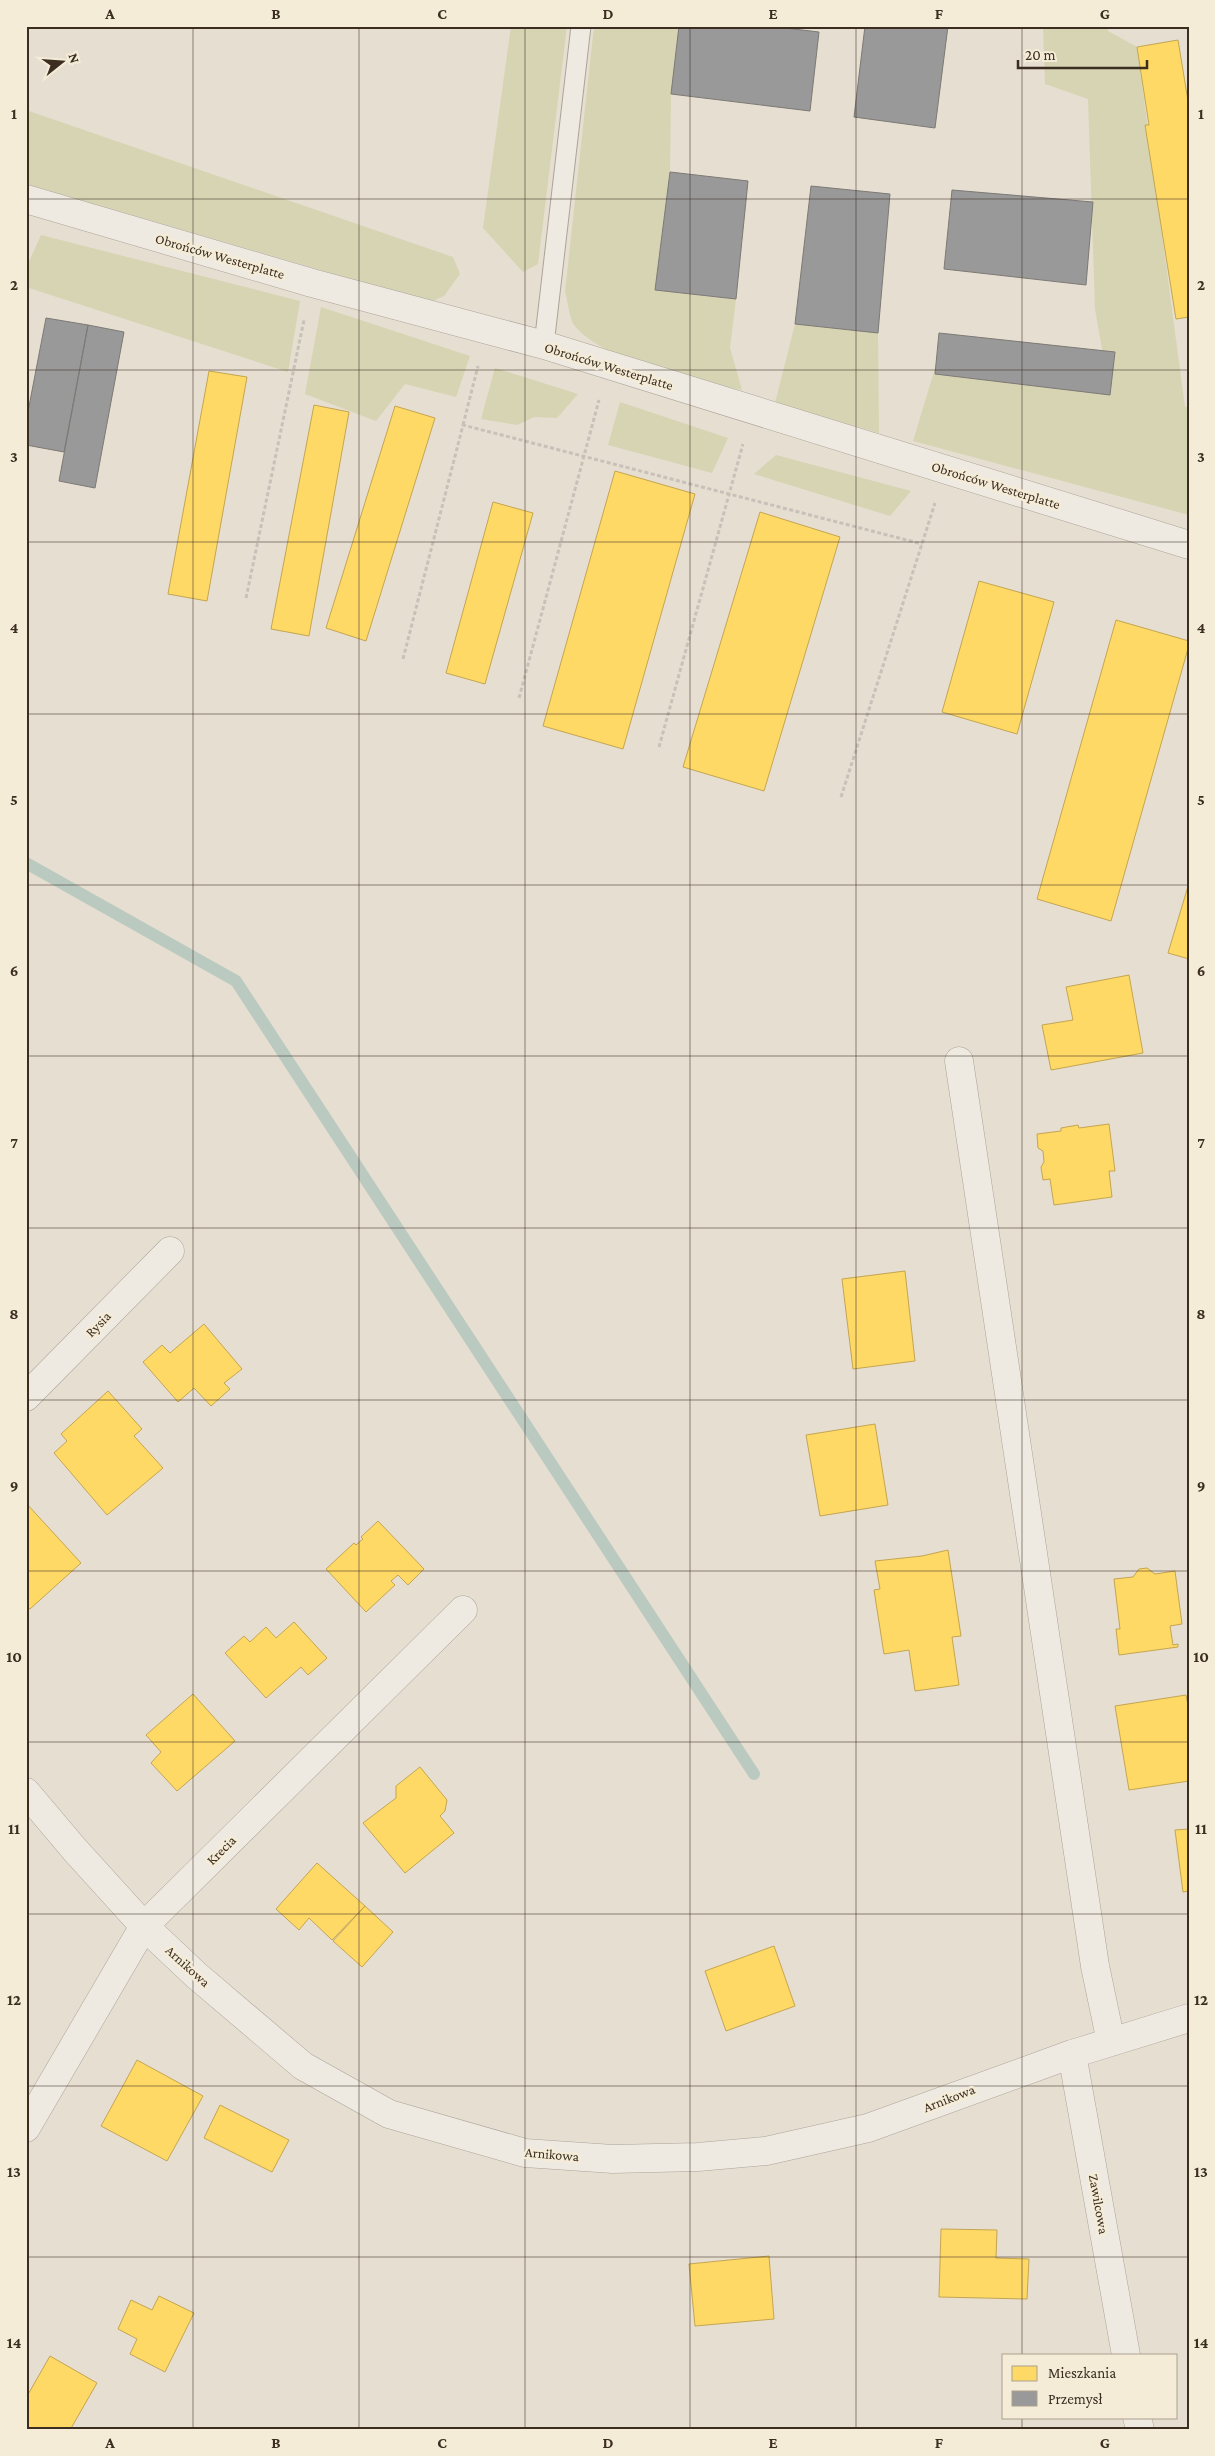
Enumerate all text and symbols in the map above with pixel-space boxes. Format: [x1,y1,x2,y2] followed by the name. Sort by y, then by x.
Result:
[104,5,115,22] text: A
[271,5,281,22] text: B
[437,5,447,22] text: C
[602,5,614,22] text: D
[768,5,778,22] text: E
[935,5,944,22] text: F
[1100,5,1110,22] text: G
[38,38,88,88] north arrow
[1018,38,1146,70] scale bar
[1025,47,1056,63] text: 20 m
[65,51,84,66] text: N
[11,105,17,122] text: 1
[1198,105,1204,122] text: 1
[154,230,286,282] street label: Obrońców Westerplatte
[10,276,18,293] text: 2
[1197,276,1205,293] text: 2
[543,339,675,393] street label: Obrońców Westerplatte
[10,448,18,465] text: 3
[1197,448,1205,465] text: 3
[930,458,1062,512] street label: Obrońców Westerplatte
[10,619,19,636] text: 4
[1197,619,1206,636] text: 4
[10,791,18,808] text: 5
[1197,791,1205,808] text: 5
[10,962,18,979] text: 6
[1197,962,1205,979] text: 6
[10,1134,18,1151] text: 7
[1197,1134,1205,1151] text: 7
[9,1305,19,1322] text: 8
[1196,1305,1206,1322] text: 8
[82,1307,114,1340] street label: Rysia
[10,1477,18,1494] text: 9
[1197,1477,1205,1494] text: 9
[6,1648,22,1665] text: 10
[1193,1648,1209,1665] text: 10
[8,1820,20,1837] text: 11
[1195,1820,1207,1837] text: 11
[203,1832,239,1868] street label: Krecia
[162,1942,214,1990] street label: Arnikowa
[7,1991,21,2008] text: 12
[1194,1991,1208,2008] text: 12
[921,2081,978,2115] street label: Arnikowa
[524,2144,580,2164] street label: Arnikowa
[7,2163,21,2180] text: 13
[1194,2163,1208,2180] text: 13
[1086,2173,1112,2236] street label: Zawilcowa
[7,2334,22,2351] text: 14
[1194,2334,1209,2351] text: 14
[1002,2354,1178,2418] legend
[1048,2365,1116,2381] text: Mieszkania
[1048,2391,1102,2408] text: Przemysł
[104,2434,115,2451] text: A
[271,2434,281,2451] text: B
[437,2434,447,2451] text: C
[602,2434,614,2451] text: D
[768,2434,778,2451] text: E
[935,2434,944,2451] text: F
[1100,2434,1110,2451] text: G

